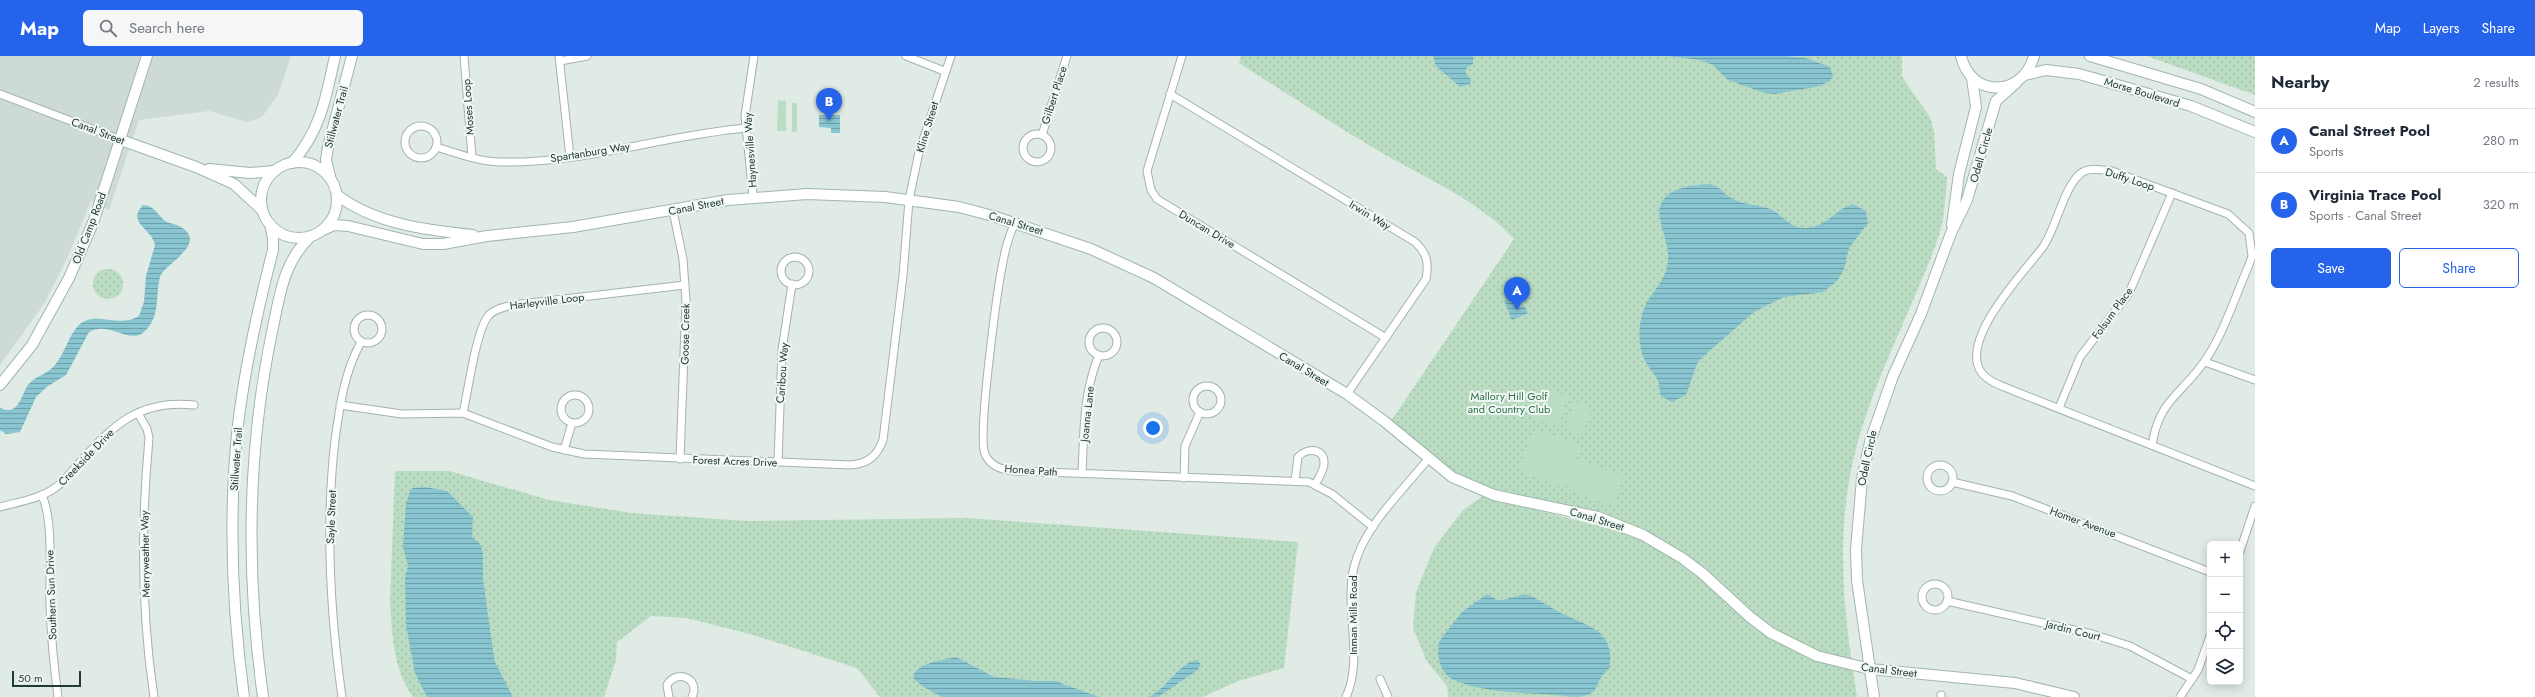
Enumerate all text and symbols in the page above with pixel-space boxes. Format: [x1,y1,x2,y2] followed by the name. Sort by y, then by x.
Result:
[83,10,363,46] search box
[20,15,59,42] text: Map
[97,17,119,39] icon: search
[129,17,205,39] text: Search here
[2375,18,2401,38] text: Map
[2423,18,2459,38] text: Layers
[2481,18,2515,38] text: Share
[1037,64,1071,126] street label: Gilbert Place
[2271,70,2329,94] text: Nearby
[2102,73,2182,111] street label: Morse Boulevard
[2473,73,2519,92] text: 2 results
[458,79,478,135] street label: Moses Loop
[320,84,352,150] street label: Stillwater Trail
[816,88,842,121] pin: B
[912,99,942,154] street label: Kline Street
[739,112,761,188] street label: Haynesville Way
[69,114,127,149] street label: Canal Street
[2309,120,2430,142] text: Canal Street Pool
[1966,125,1997,184] street label: Odell Circle
[2279,131,2289,150] text: A
[2483,131,2519,150] text: 280 m
[549,138,631,166] street label: Spartanburg Way
[2309,142,2343,161] text: Sports
[2103,164,2157,194] street label: Duffy Loop
[2309,184,2441,206] text: Virginia Trace Pool
[68,190,110,266] street label: Old Camp Road
[667,193,725,219] street label: Canal Street
[2280,195,2288,214] text: B
[2483,195,2519,214] text: 320 m
[1346,196,1394,234] street label: Irwin Way
[1176,206,1238,252] street label: Duncan Drive
[2309,206,2421,225] text: Sports · Canal Street
[987,207,1045,239] street label: Canal Street
[2271,248,2391,288] button: Save
[2399,248,2519,288] button: Share
[1504,277,1530,310] pin: A
[2088,284,2136,342] street label: Folsum Place
[509,288,585,314] street label: Harleyville Loop
[676,303,694,365] street label: Goose Creek
[772,342,792,404] street label: Caribou Way
[1276,348,1332,390] street label: Canal Street
[1076,385,1098,445] street label: Joanna Lane
[1468,388,1550,417] park label: Mallory Hill Golf and Country Club
[1143,418,1163,438] your location
[54,424,118,489] street label: Creekside Drive
[226,427,246,491] street label: Stillwater Trail
[1853,428,1881,487] street label: Odell Circle
[692,452,778,470] street label: Forest Acres Drive
[1004,460,1058,480] street label: Honea Path
[322,489,340,544] street label: Sayle Street
[1568,503,1626,535] street label: Canal Street
[2048,503,2119,542] street label: Homer Avenue
[136,510,154,598] street label: Merryweather Way
[2207,541,2243,685] map controls
[2207,541,2243,577] button: +
[41,549,61,640] street label: Southern Sun Drive
[1345,575,1361,655] street label: Inman Mills Road
[2207,577,2243,613] button: −
[2207,613,2243,649] button: locate
[2042,615,2102,645] street label: Jardin Court
[2207,649,2243,685] button: layers
[1860,659,1918,681] street label: Canal Street
[12,669,81,688] scale bar
[18,670,43,686] text: 50 m

